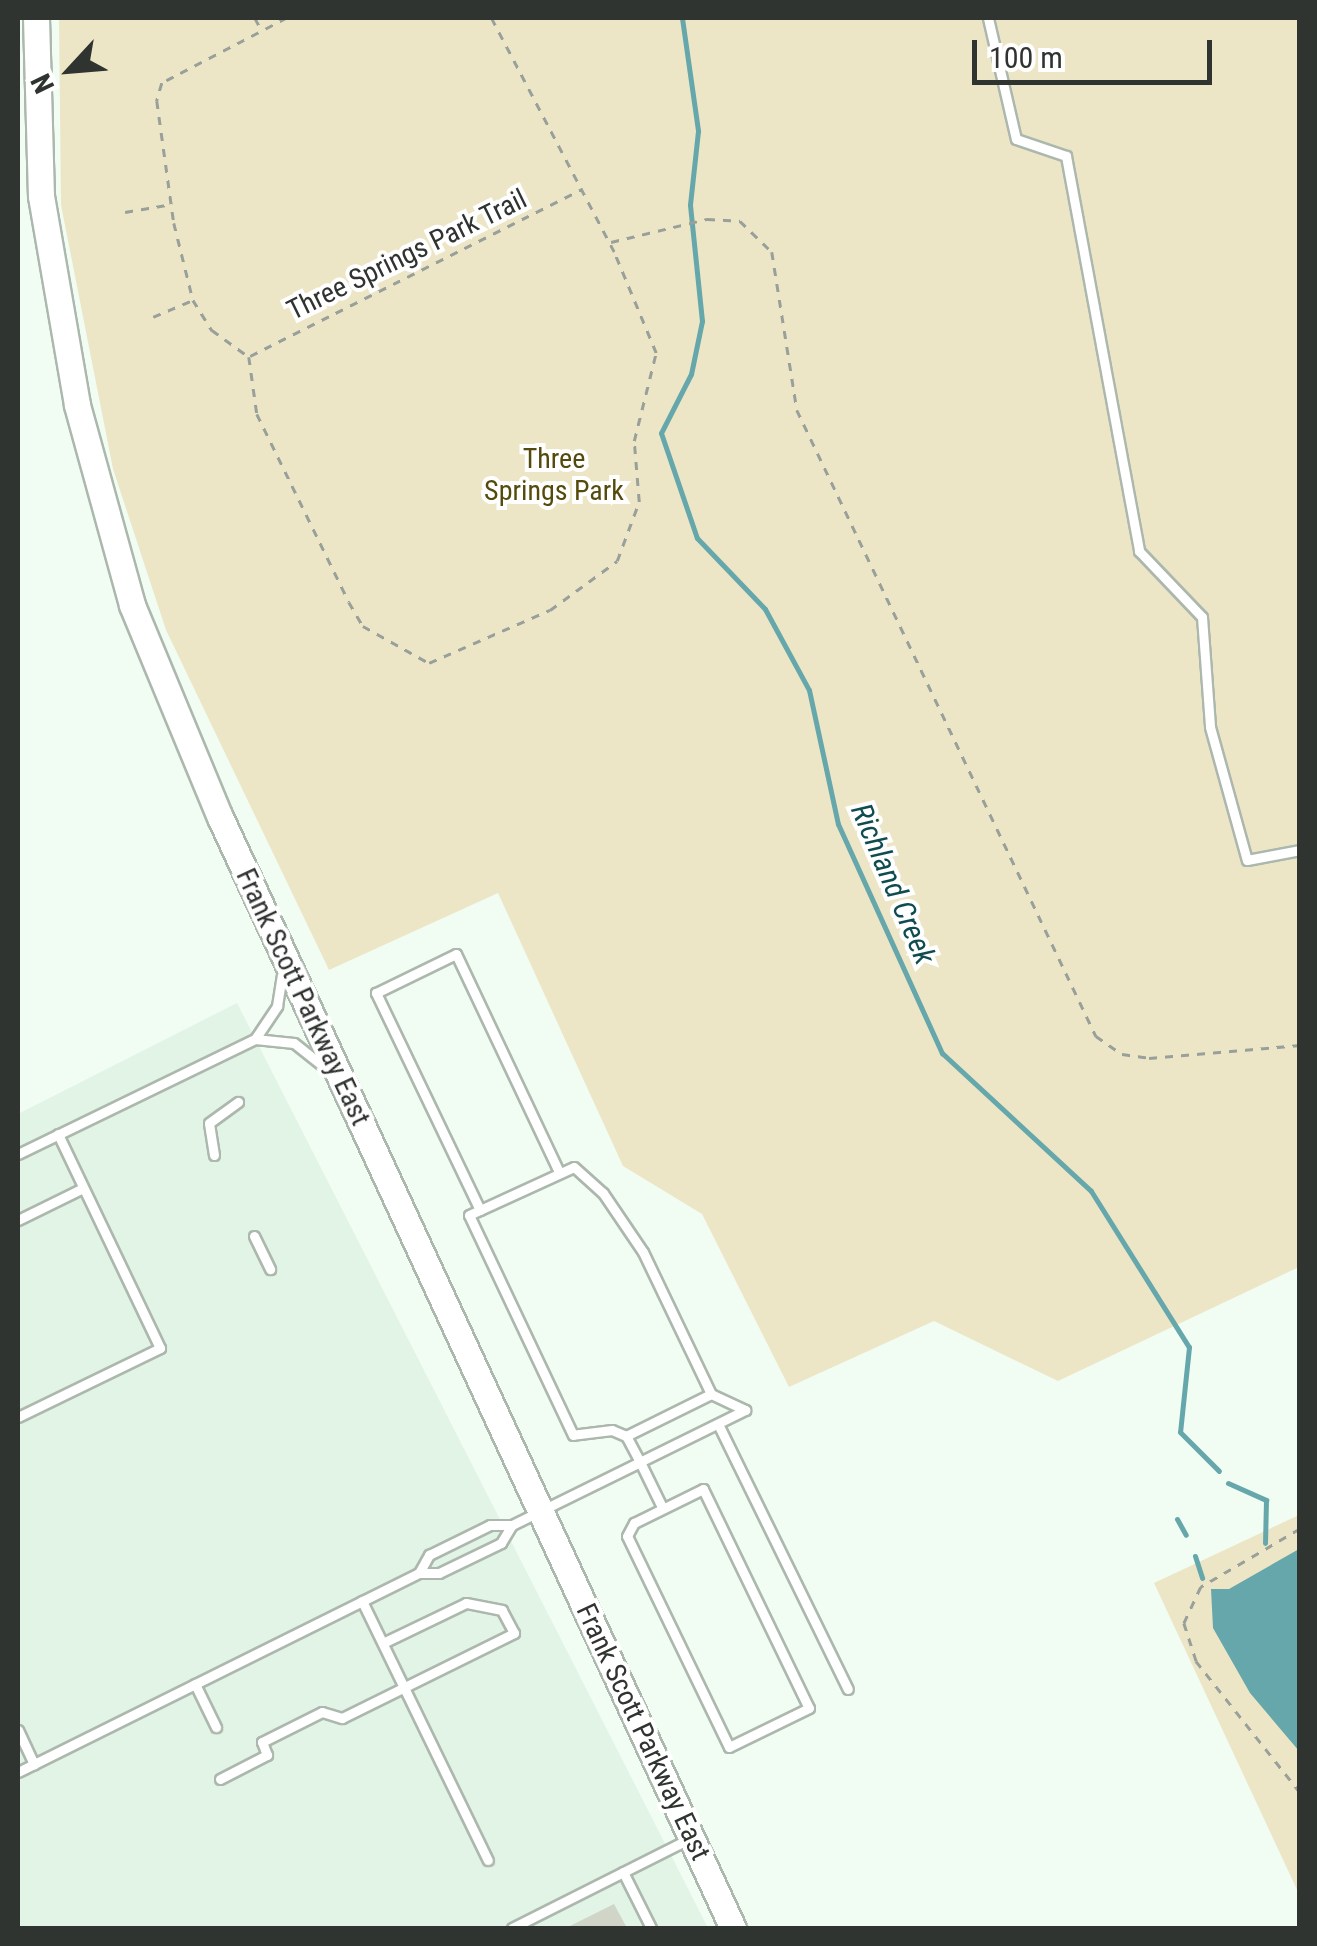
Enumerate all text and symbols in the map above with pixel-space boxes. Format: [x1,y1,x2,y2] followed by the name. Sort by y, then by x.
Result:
[20,20,120,120] north arrow
[977,20,1217,82] scale bar
[989,40,1063,75] text: 100 m
[24,68,61,98] text: N
[281,182,533,328] street label: Three Springs Park Trail
[484,442,624,508] park label: Three Springs Park
[843,798,943,970] water label: Richland Creek
[229,863,377,1131] street label: Frank Scott Parkway East
[569,1598,717,1866] street label: Frank Scott Parkway East

